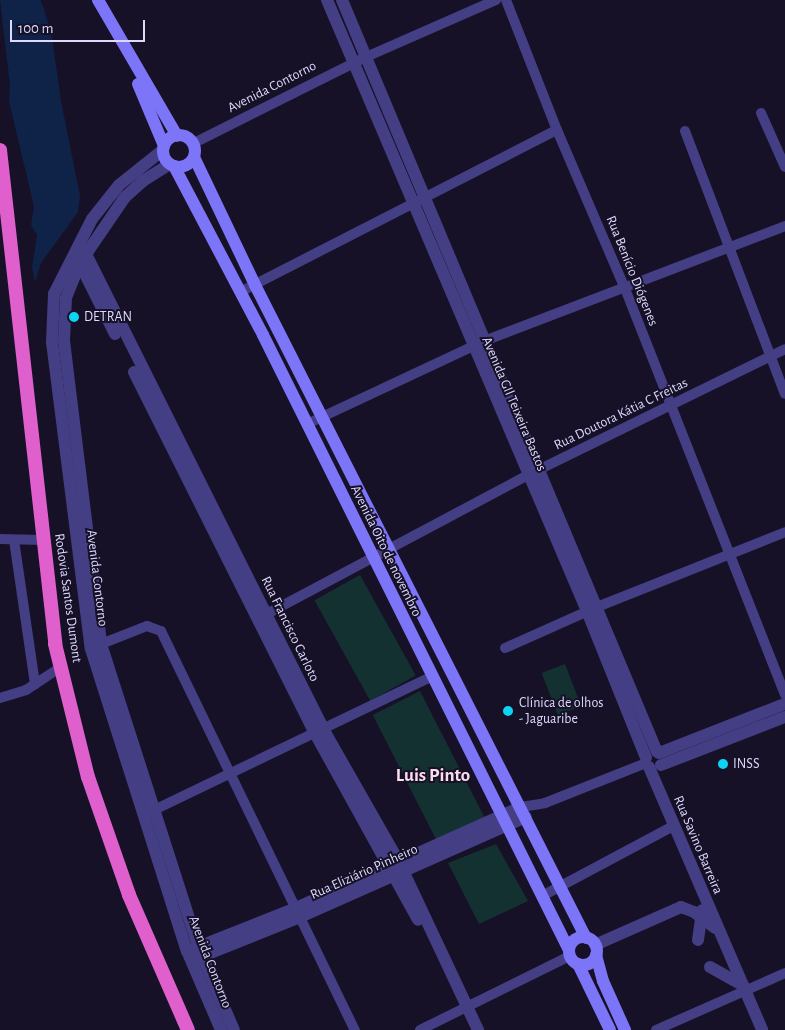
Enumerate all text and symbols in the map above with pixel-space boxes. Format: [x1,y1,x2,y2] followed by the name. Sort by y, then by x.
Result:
[12,10,148,42] scale bar
[18,21,53,36] text: 100 m
[225,57,319,117] street label: Avenida Contorno
[602,213,662,329] street label: Rua Benício Diógenes
[84,309,132,325] place label: DETRAN
[68,311,80,323] marker: DETRAN
[478,334,550,474] street label: Avenida GIl Teixeira Bastos
[551,374,691,454] street label: Rua Doutora Kátia C Freitas
[347,483,425,619] street label: Avenida Oito de novembro
[83,529,111,627] street label: Avenida Contorno
[51,532,85,664] street label: Rodovia Santos Dumont
[257,574,323,684] street label: Rua Francisco Carloto
[519,695,603,728] place label: Clínica de olhos - Jaguaribe
[501,704,515,718] marker: Clínica de olhos - Jaguaribe
[733,756,760,772] place label: INSS
[717,758,729,770] marker: INSS
[396,765,470,787] district label: Luis Pinto
[670,793,726,897] street label: Rua Savino Barreira
[308,841,420,903] street label: Rua Eliziário Pinheiro
[185,914,235,1010] street label: Avenida Contorno

